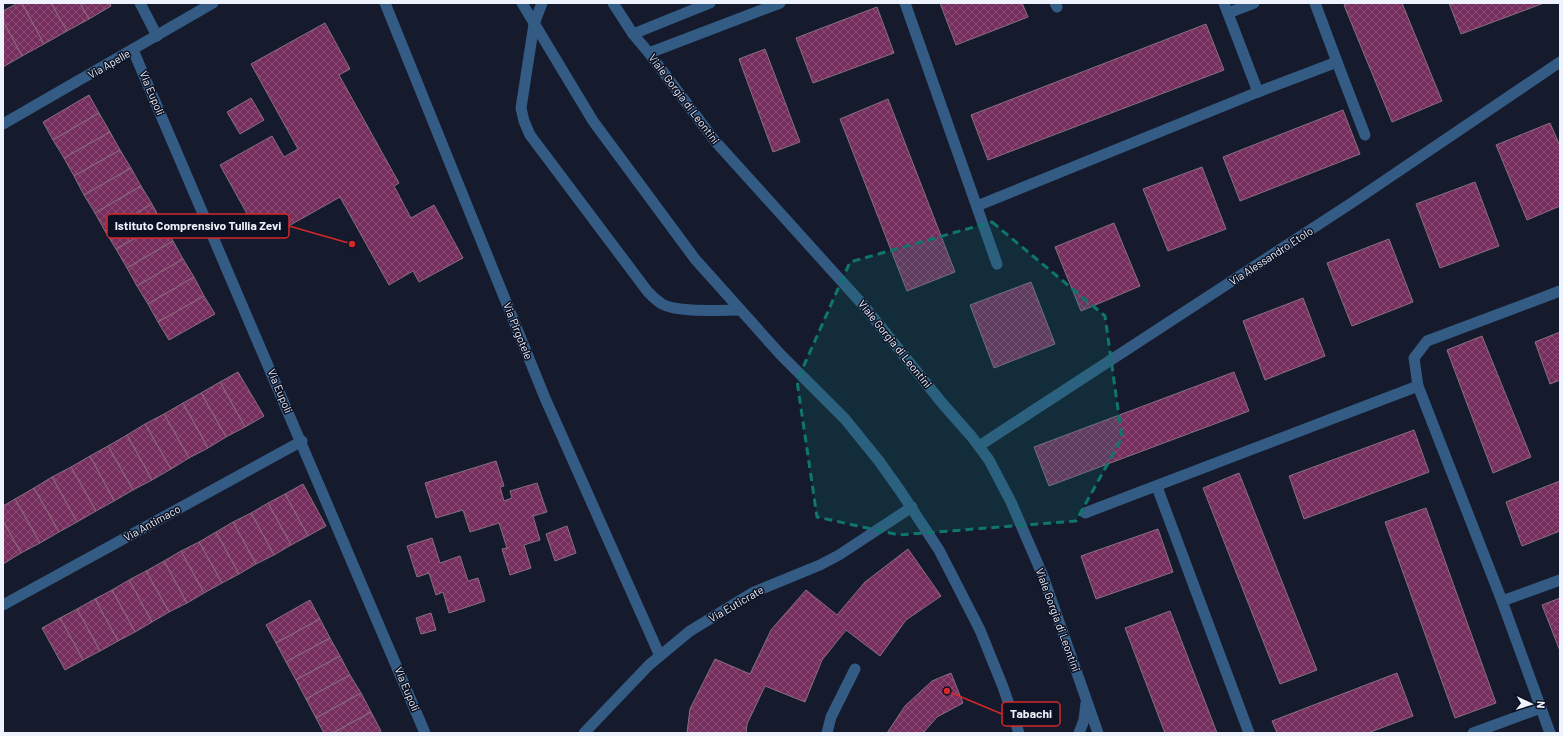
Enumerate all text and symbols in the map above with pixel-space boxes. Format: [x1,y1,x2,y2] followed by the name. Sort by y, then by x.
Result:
[85,46,132,81] street label: Via Apelle
[646,51,723,146] street label: Viale Gorgia di Leontini
[137,69,168,117] street label: Via Eupoli
[107,214,289,238] callout: Istituto Comprensivo Tullia Zevi
[115,218,281,232] text: Istituto Comprensivo Tullia Zevi
[1226,224,1315,287] street label: Via Alessandro Etolo
[856,297,935,390] street label: Viale Gorgia di Leontini
[501,300,536,361] street label: Via Pirgotele
[265,367,296,415] street label: Via Eupoli
[121,502,182,544] street label: Via Antimaco
[1034,566,1083,674] street label: Viale Gorgia di Leontini
[706,583,766,625] street label: Via Euticrate
[392,665,423,713] street label: Via Eupoli
[1511,684,1551,724] north arrow
[1535,701,1548,709] text: N
[1002,702,1060,726] callout: Tabachi
[1010,706,1052,720] text: Tabachi

